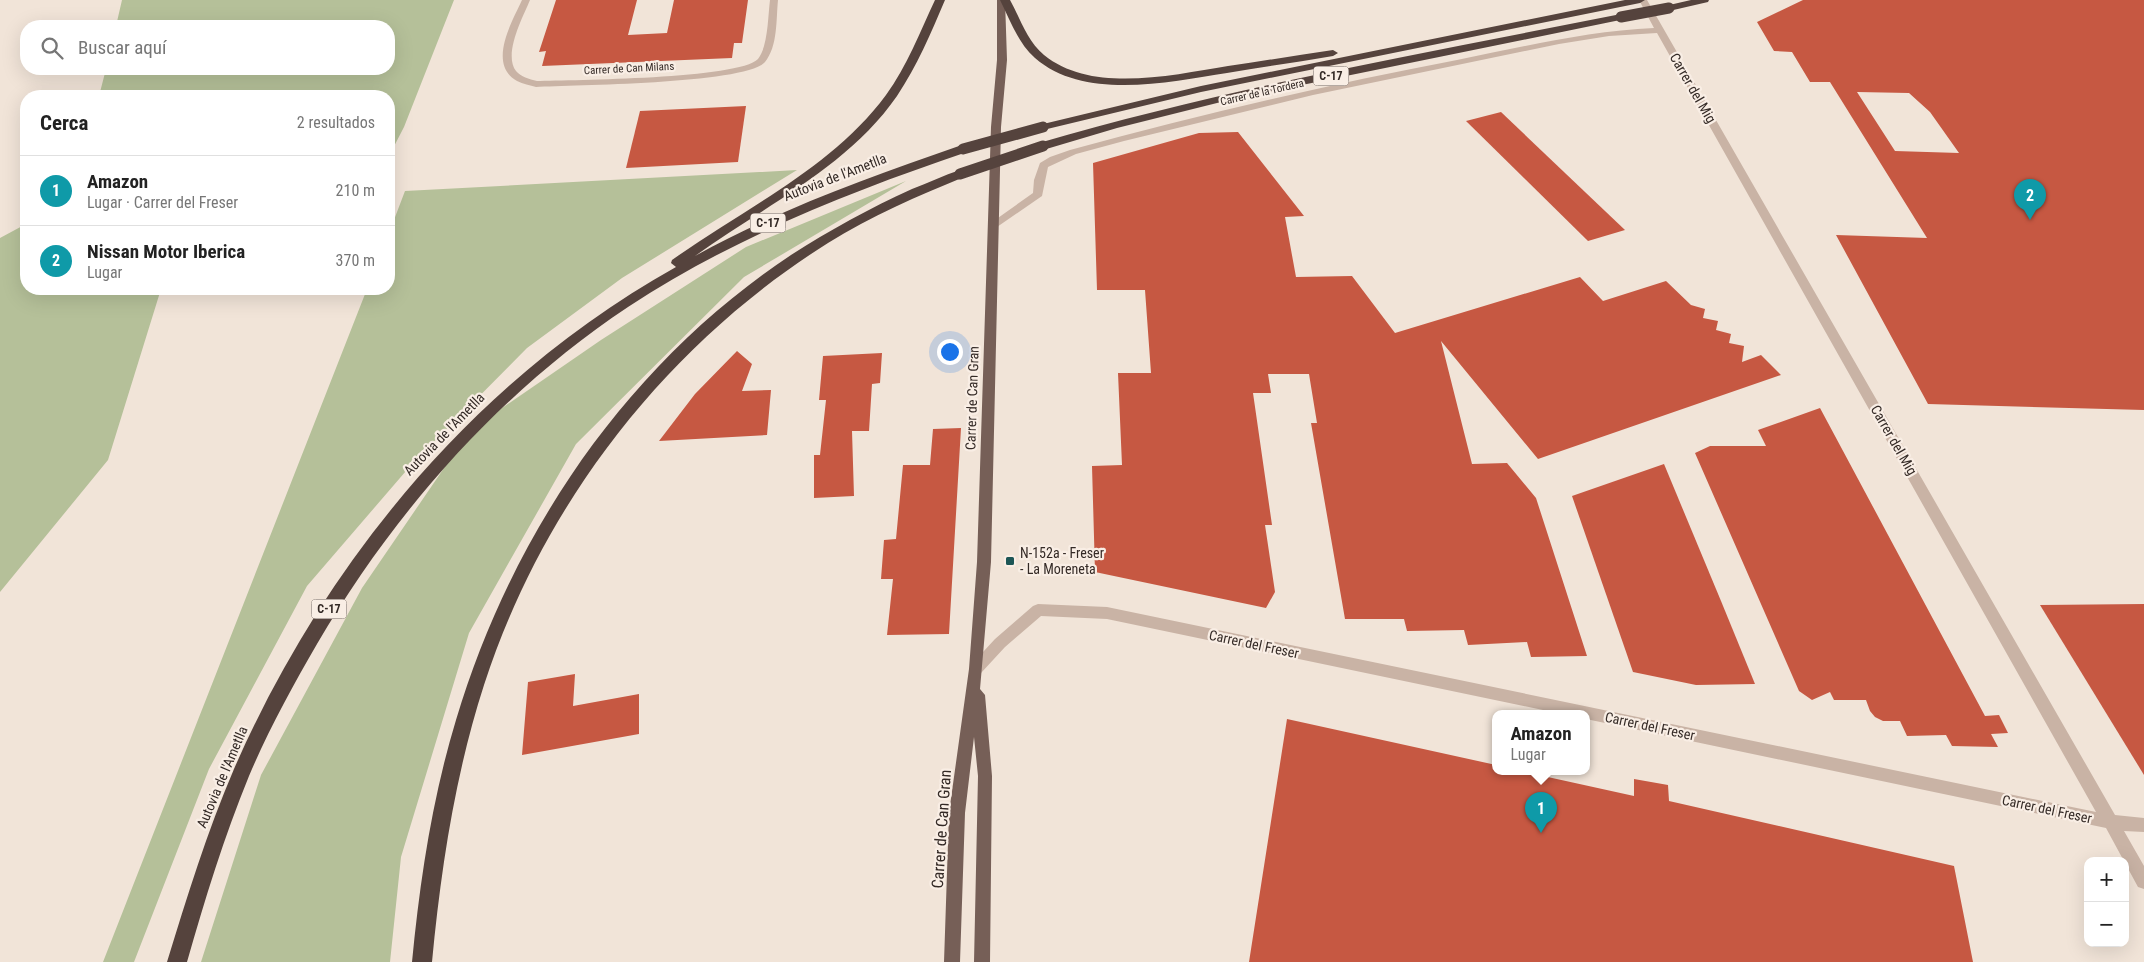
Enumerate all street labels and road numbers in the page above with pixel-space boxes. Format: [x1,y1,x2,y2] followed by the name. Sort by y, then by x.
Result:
[1667,50,1719,126] street label: Carrer del Mig
[583,60,675,77] street label: Carrer de Can Milans
[1314,66,1348,85] road number: C-17
[1219,77,1305,108] street label: Carrer de la Tordera
[781,150,889,204] street label: Autovia de l'Ametlla
[750,214,786,232] road number: C-17
[962,346,982,450] street label: Carrer de Can Gran
[400,389,488,479] street label: Autovia de l'Ametlla
[1868,402,1920,478] street label: Carrer del Mig
[312,600,346,618] road number: C-17
[1208,627,1300,661] street label: Carrer del Freser
[1604,709,1696,743] street label: Carrer del Freser
[193,724,251,830] street label: Autovia de l'Ametlla
[928,769,955,889] street label: Carrer de Can Gran
[2001,792,2093,826] street label: Carrer del Freser

